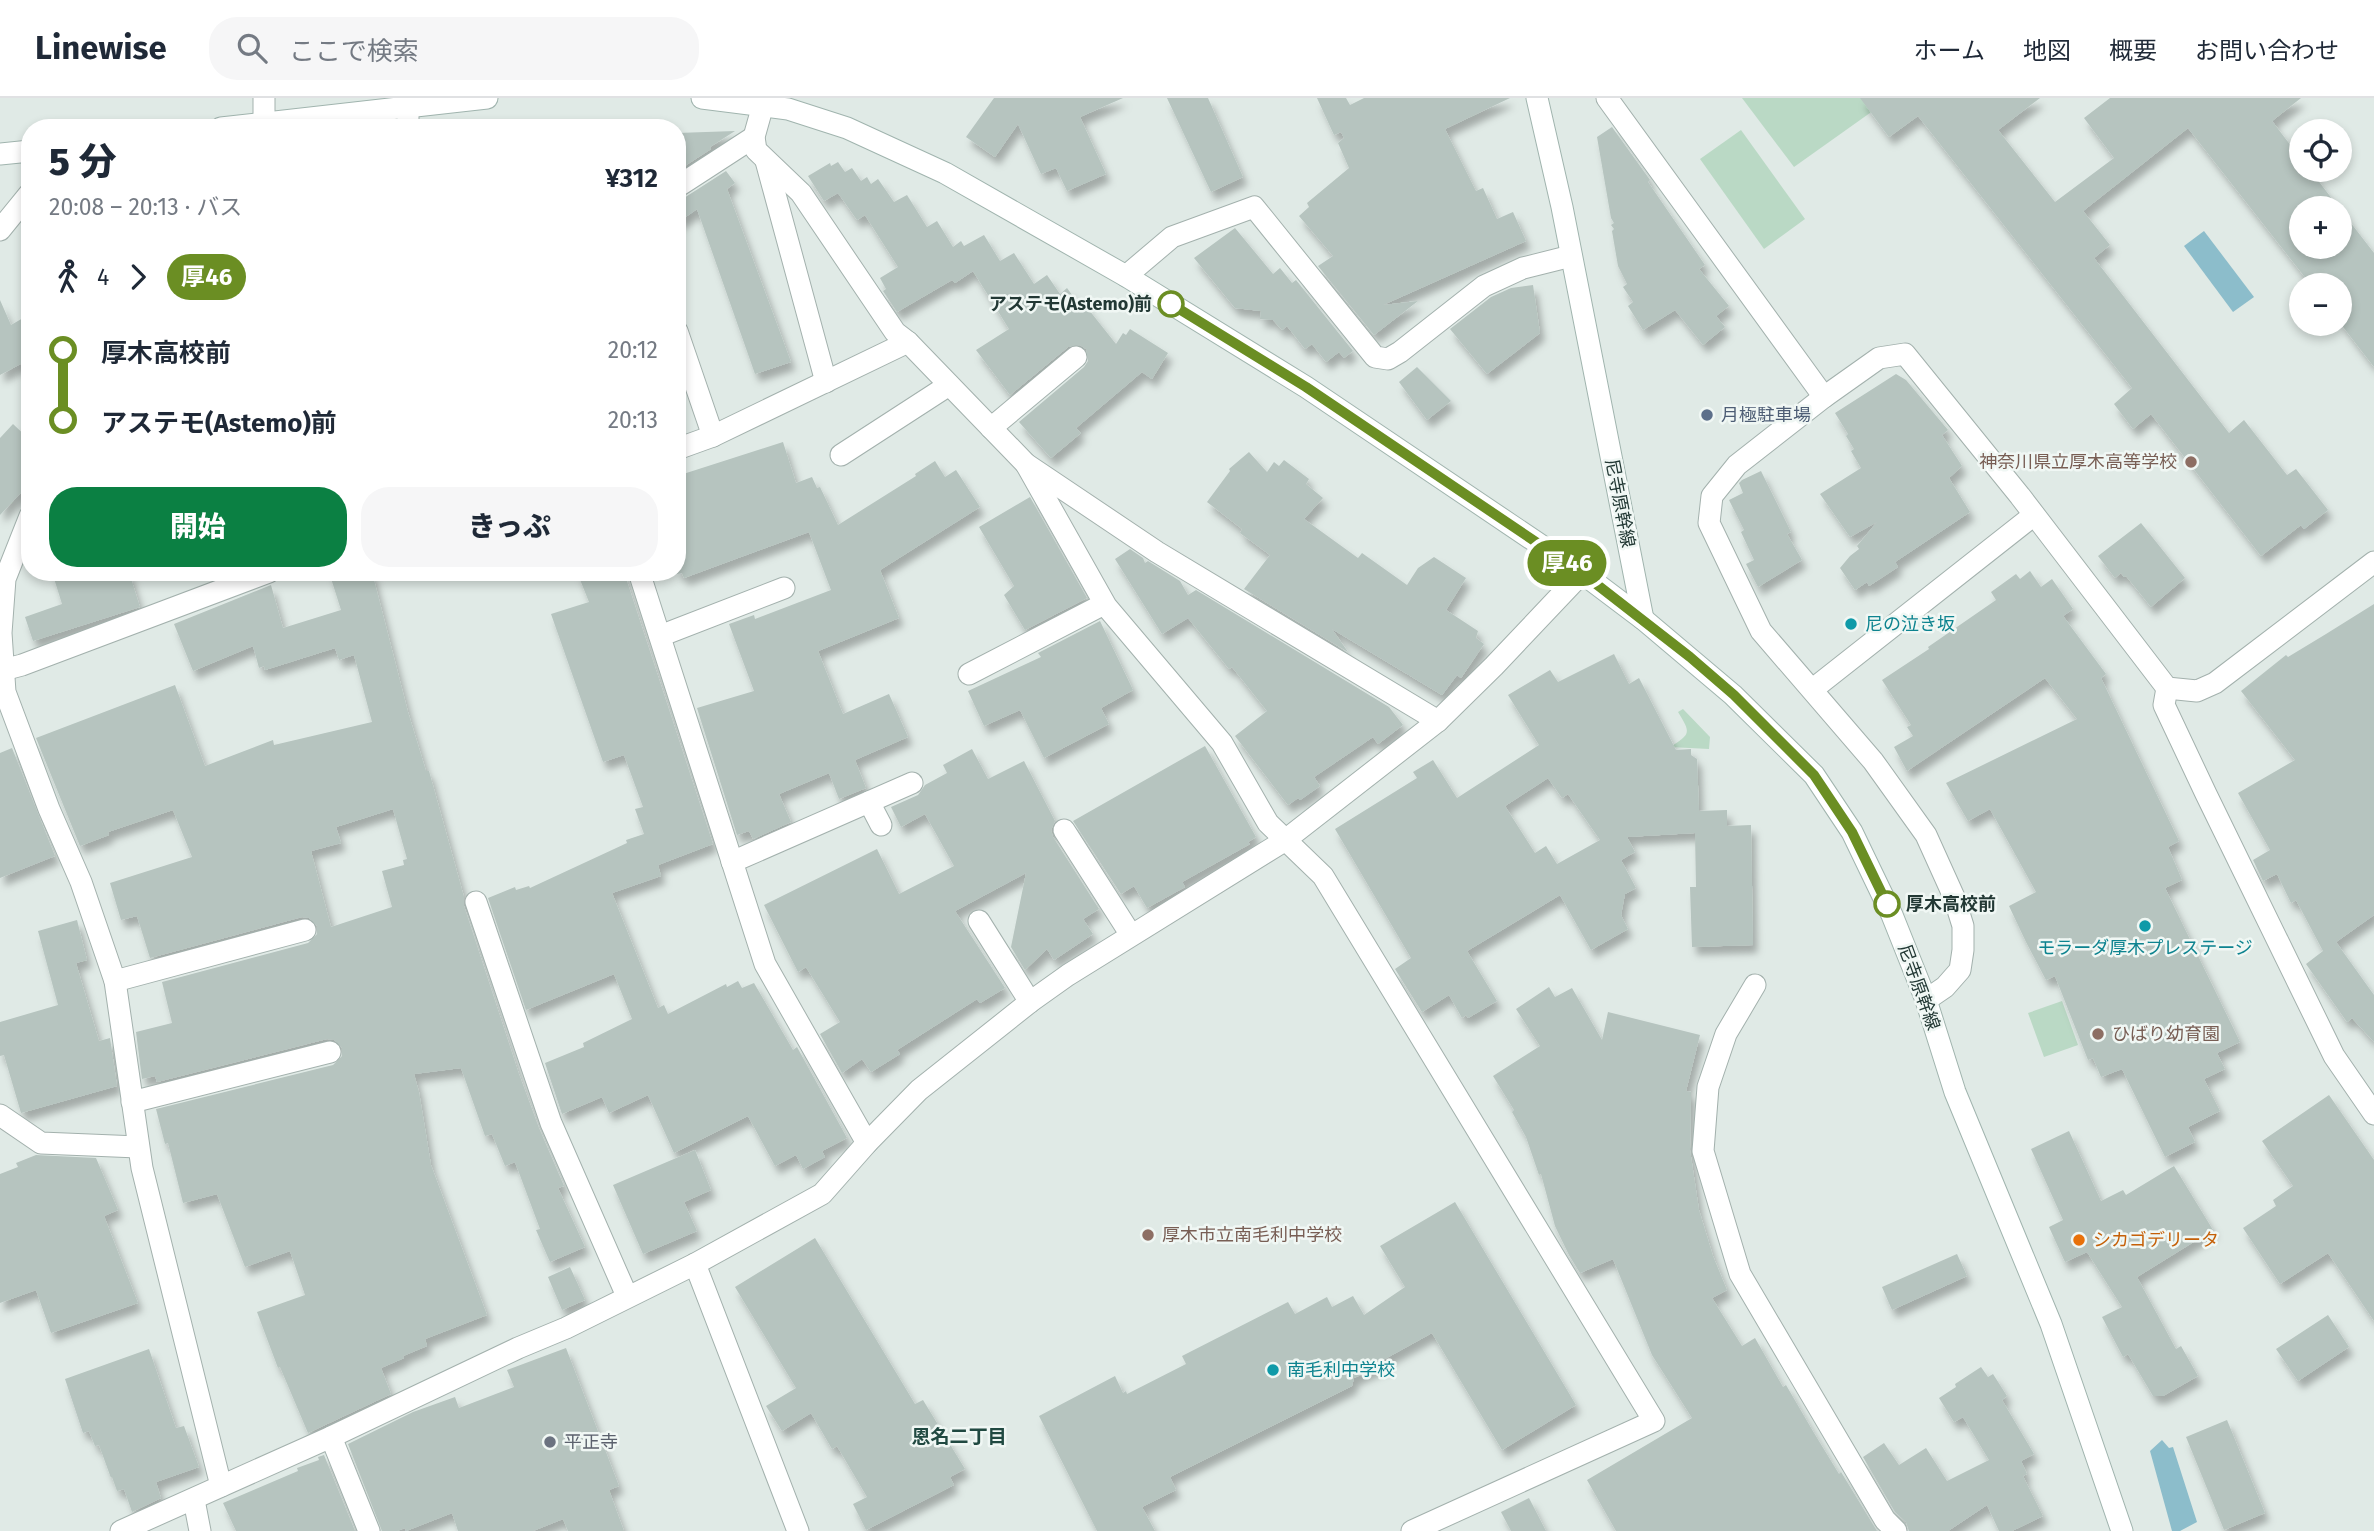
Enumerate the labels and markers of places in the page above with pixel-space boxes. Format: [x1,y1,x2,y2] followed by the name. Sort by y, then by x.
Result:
[1158,291,1184,317] marker: アステモ(Astemo)前
[989,293,1152,315] place label: アステモ(Astemo)前
[1721,404,1811,426] place label: 月極駐車場
[1699,407,1715,423] marker: 月極駐車場
[1979,451,2177,473] place label: 神奈川県立厚木高等学校
[2183,454,2199,470] marker: 神奈川県立厚木高等学校
[1865,613,1955,635] place label: 尼の泣き坂
[1843,616,1859,632] marker: 尼の泣き坂
[1874,891,1900,917] marker: 厚木高校前
[1906,893,1996,915] place label: 厚木高校前
[2137,918,2153,934] marker: モラーダ厚木プレステージ
[2037,937,2253,959] place label: モラーダ厚木プレステージ
[2112,1023,2220,1045] place label: ひばり幼育園
[2090,1026,2106,1042] marker: ひばり幼育園
[1162,1224,1342,1246] place label: 厚木市立南毛利中学校
[1140,1227,1156,1243] marker: 厚木市立南毛利中学校
[2093,1229,2219,1251] place label: シカゴデリータ
[2071,1232,2087,1248] marker: シカゴデリータ
[1287,1359,1395,1381] place label: 南毛利中学校
[1265,1362,1281,1378] marker: 南毛利中学校
[564,1431,618,1453] place label: 平正寺
[542,1434,558,1450] marker: 平正寺

